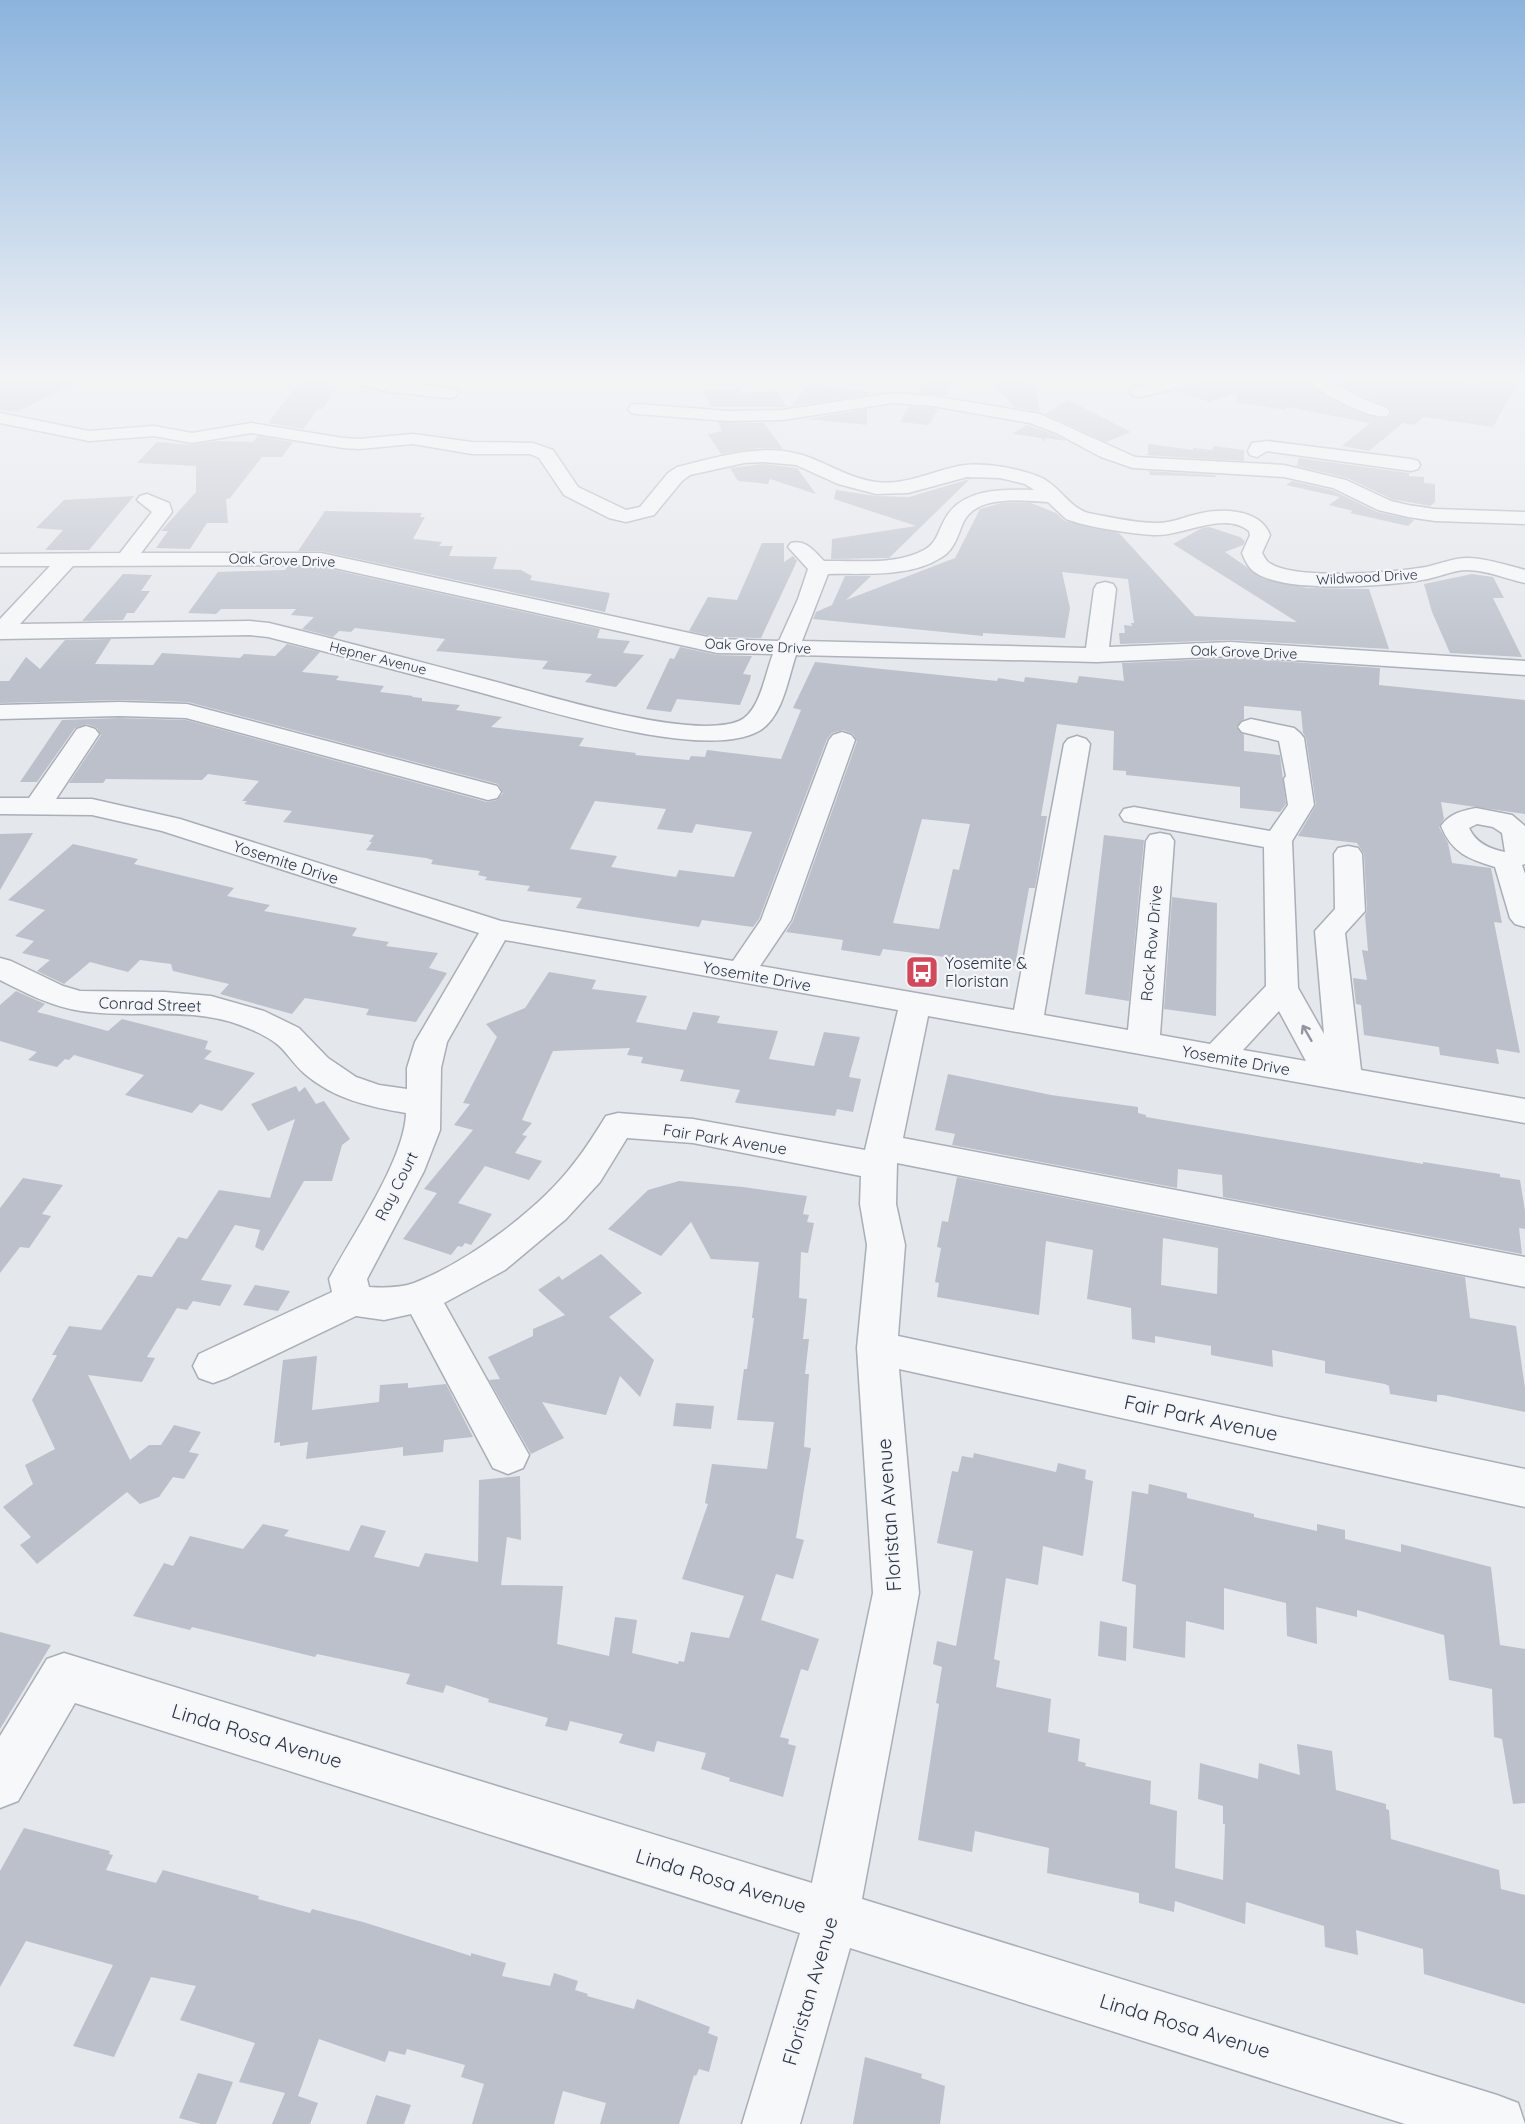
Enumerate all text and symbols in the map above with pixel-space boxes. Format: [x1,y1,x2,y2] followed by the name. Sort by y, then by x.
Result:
[228,549,336,571] street label: Oak Grove Drive
[1316,565,1418,589] street label: Wildwood Drive
[704,634,812,658] street label: Oak Grove Drive
[328,637,429,679] street label: Hepner Avenue
[1190,641,1298,663] street label: Oak Grove Drive
[231,836,341,888] street label: Yosemite Drive
[1136,884,1166,1002] street label: Rock Row Drive
[945,953,1027,991] place label: Yosemite & Floristan
[904,954,940,990] bus stop icon: Yosemite & Floristan
[701,957,813,995] street label: Yosemite Drive
[98,992,202,1016] street label: Conrad Street
[1301,1024,1312,1042] one-way arrow
[1180,1041,1292,1079] street label: Yosemite Drive
[662,1119,788,1159] street label: Fair Park Avenue
[370,1148,422,1224] street label: Ray Court
[1122,1389,1280,1446] street label: Fair Park Avenue
[871,1438,906,1592] street label: Floristan Avenue
[169,1698,345,1773] street label: Linda Rosa Avenue
[633,1843,809,1918] street label: Linda Rosa Avenue
[776,1914,843,2068] street label: Floristan Avenue
[1097,1988,1273,2063] street label: Linda Rosa Avenue

